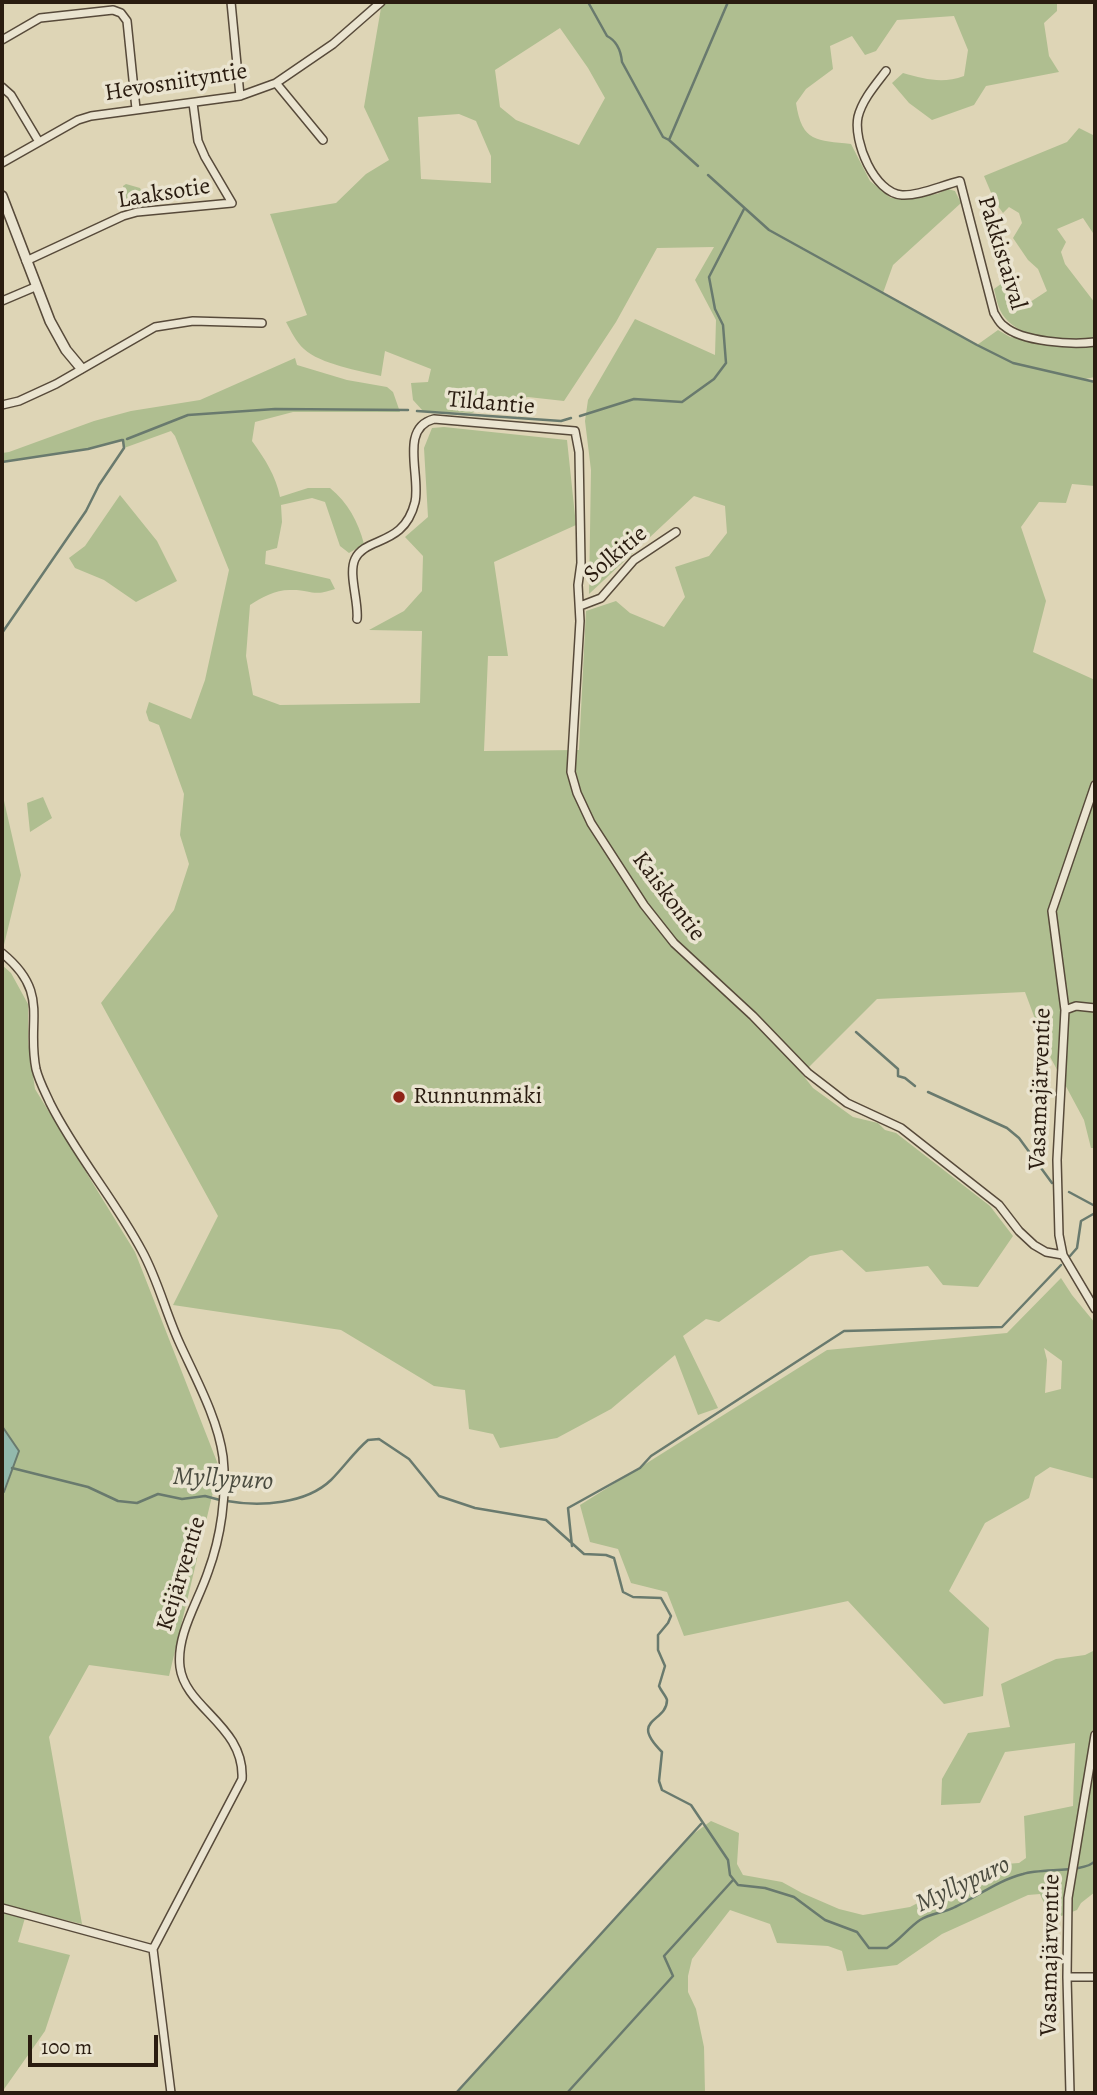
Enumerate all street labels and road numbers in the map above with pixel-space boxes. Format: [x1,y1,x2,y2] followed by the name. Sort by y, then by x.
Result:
[103,58,249,108] street label: Hevosniityntie
[116,172,212,216] street label: Laaksotie
[970,193,1032,313] street label: Pakkistaival
[446,386,536,422] street label: Tildantie
[578,520,654,590] street label: Solkitie
[625,847,711,947] street label: Kaiskontie
[1024,1007,1058,1171] street label: Vasamajärventie
[151,1513,213,1635] street label: Keijärventie
[1035,1874,1067,2036] street label: Vasamajärventie

